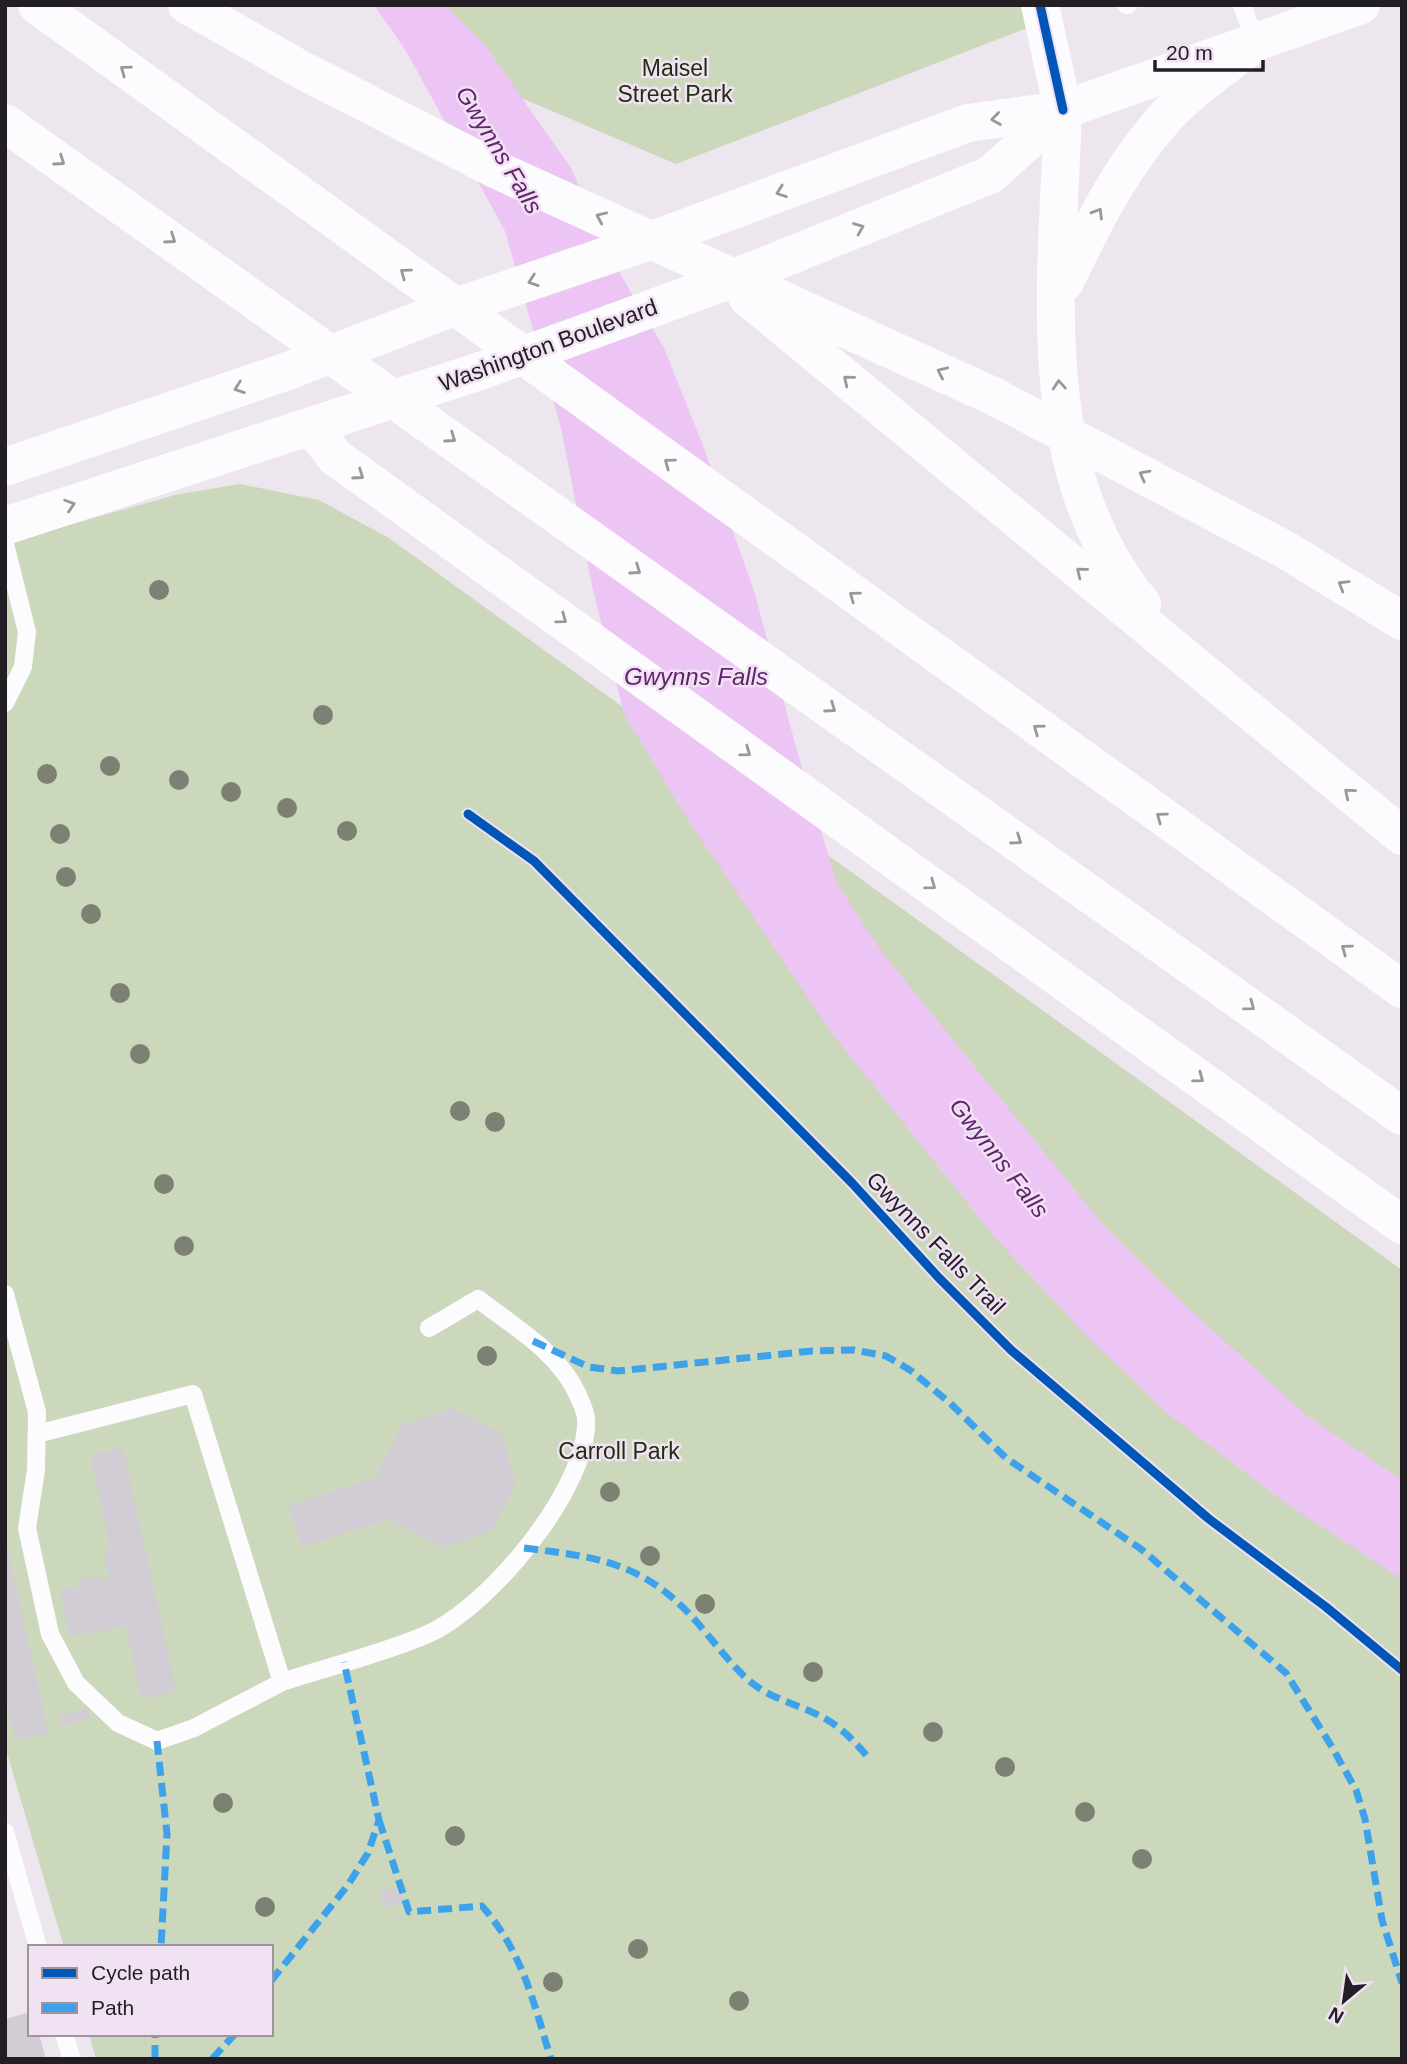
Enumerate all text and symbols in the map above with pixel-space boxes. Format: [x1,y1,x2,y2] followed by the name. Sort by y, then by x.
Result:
[1155,28,1264,72] scale bar
[1166,41,1213,64] text: 20 m
[617,55,733,107] park label: Maisel Street Park
[120,65,133,78] one-way arrow
[451,81,548,218] water label: Gwynns Falls
[990,112,1002,127] one-way arrow
[52,153,65,165] one-way arrow
[775,184,787,198] one-way arrow
[1090,208,1103,221] one-way arrow
[596,211,608,225] one-way arrow
[851,222,864,236] one-way arrow
[163,231,176,243] one-way arrow
[400,268,413,281] one-way arrow
[527,273,539,287] one-way arrow
[435,293,661,397] street label: Washington Boulevard
[936,366,949,380] one-way arrow
[844,376,856,389] one-way arrow
[234,379,246,394] one-way arrow
[1052,380,1067,391] one-way arrow
[443,430,456,442] one-way arrow
[664,459,677,471] one-way arrow
[351,467,364,479] one-way arrow
[1139,470,1152,483] one-way arrow
[64,499,76,513] one-way arrow
[628,562,641,574] one-way arrow
[1076,567,1088,580] one-way arrow
[1338,580,1351,593] one-way arrow
[849,592,862,604] one-way arrow
[554,611,566,623] one-way arrow
[624,663,768,690] water label: Gwynns Falls
[823,700,836,712] one-way arrow
[1033,725,1046,737] one-way arrow
[738,744,751,756] one-way arrow
[1345,789,1358,801] one-way arrow
[1156,813,1169,825] one-way arrow
[1009,832,1022,844] one-way arrow
[923,877,936,889] one-way arrow
[1341,945,1354,958] one-way arrow
[1242,998,1255,1010] one-way arrow
[1191,1069,1204,1082] one-way arrow
[944,1093,1054,1223] water label: Gwynns Falls
[861,1166,1011,1320] street label: Gwynns Falls Trail
[558,1438,680,1464] park label: Carroll Park
[28,1945,273,2036] legend
[91,1961,190,1984] text: Cycle path
[1309,1966,1379,2036] north arrow
[91,1996,134,2019] text: Path
[1325,2003,1347,2028] text: N

